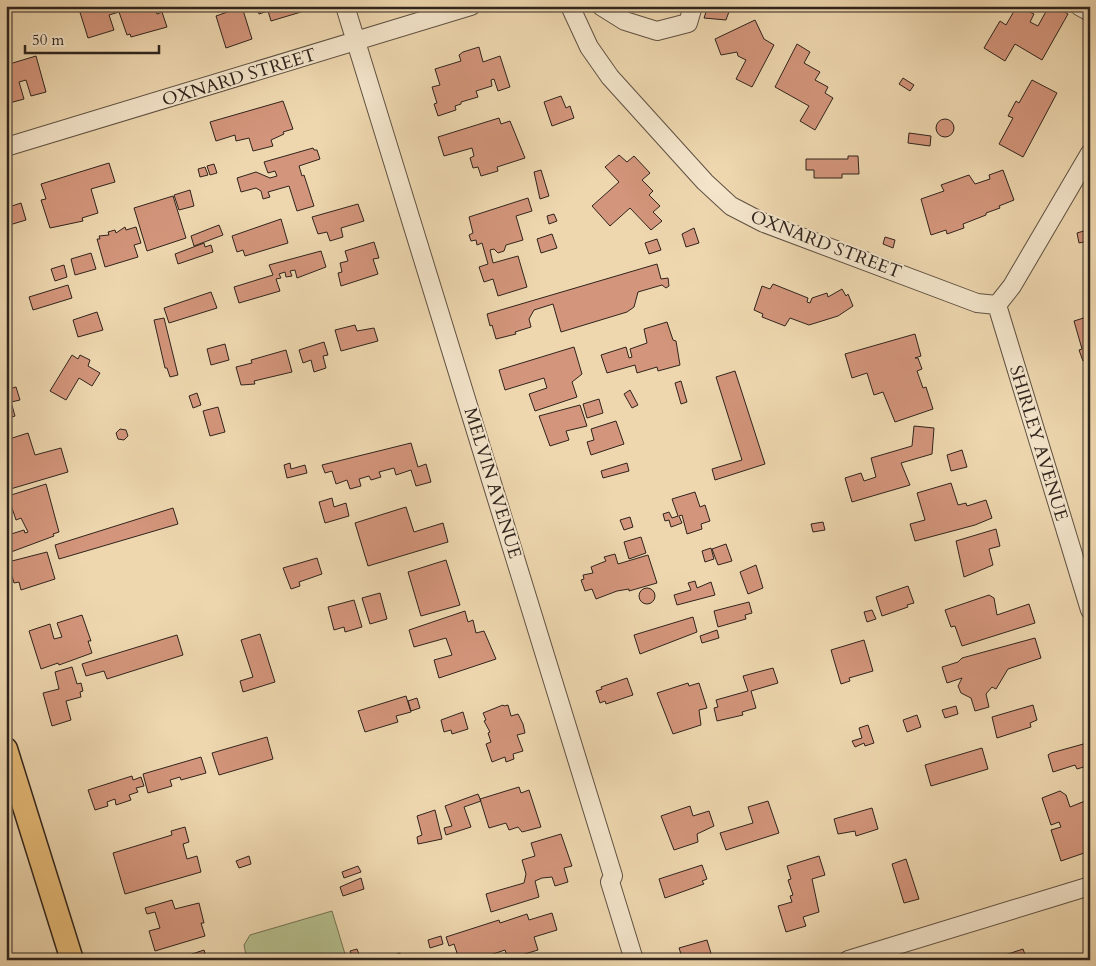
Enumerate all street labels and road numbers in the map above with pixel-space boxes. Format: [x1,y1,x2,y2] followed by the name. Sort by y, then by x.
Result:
[159,42,319,113] street label: OXNARD STREET
[747,204,905,285] street label: OXNARD STREET
[1003,362,1074,524] street label: SHIRLEY AVENUE
[458,405,527,562] street label: MELVIN AVENUE

